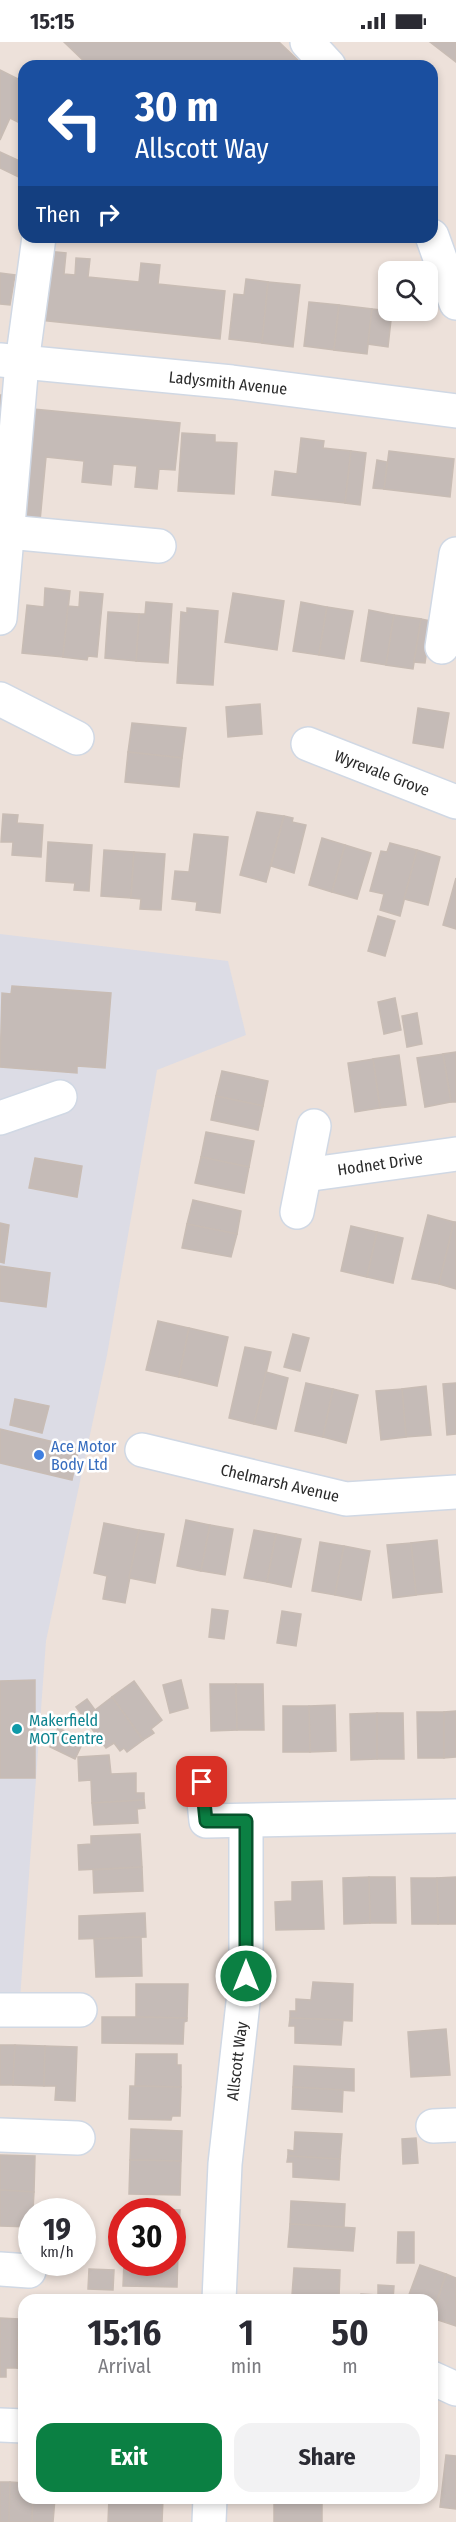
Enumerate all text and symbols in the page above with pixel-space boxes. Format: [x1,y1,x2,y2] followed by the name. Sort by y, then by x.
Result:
[30,8,75,35] text: 15:15
[135,82,219,132] text: 30 m
[36,84,114,162] icon: left
[135,133,269,165] text: Allscott Way
[92,198,125,231] icon: right
[36,201,80,228] text: Then
[378,261,438,321] map controls
[378,261,438,321] button: search
[168,367,288,399] street label: Ladysmith Avenue
[332,746,432,800] street label: Wyrevale Grove
[336,1149,424,1179] street label: Hodnet Drive
[51,1437,117,1474] place label: Ace Motor Body Ltd
[32,1448,46,1462] marker: Ace Motor Body Ltd
[219,1460,341,1506] street label: Chelmarsh Avenue
[29,1711,103,1748] place label: Makerfield MOT Centre
[10,1722,24,1736] marker: Makerfield MOT Centre
[176,1756,227,1807] pin
[185,1765,218,1798] icon: arrive
[214,1944,278,2008] position arrow
[223,2020,251,2101] street label: Allscott Way
[108,2198,186,2276] speed limit sign: 30
[43,2212,71,2248] text: 19
[40,2243,74,2261] text: km/h
[87,2311,161,2355] text: 15:16
[239,2311,254,2355] text: 1
[331,2311,369,2355] text: 50
[98,2354,151,2378] text: Arrival
[231,2354,262,2378] text: min
[342,2354,358,2378] text: m
[36,2423,222,2492] button: Exit
[234,2423,420,2492] button: Share

